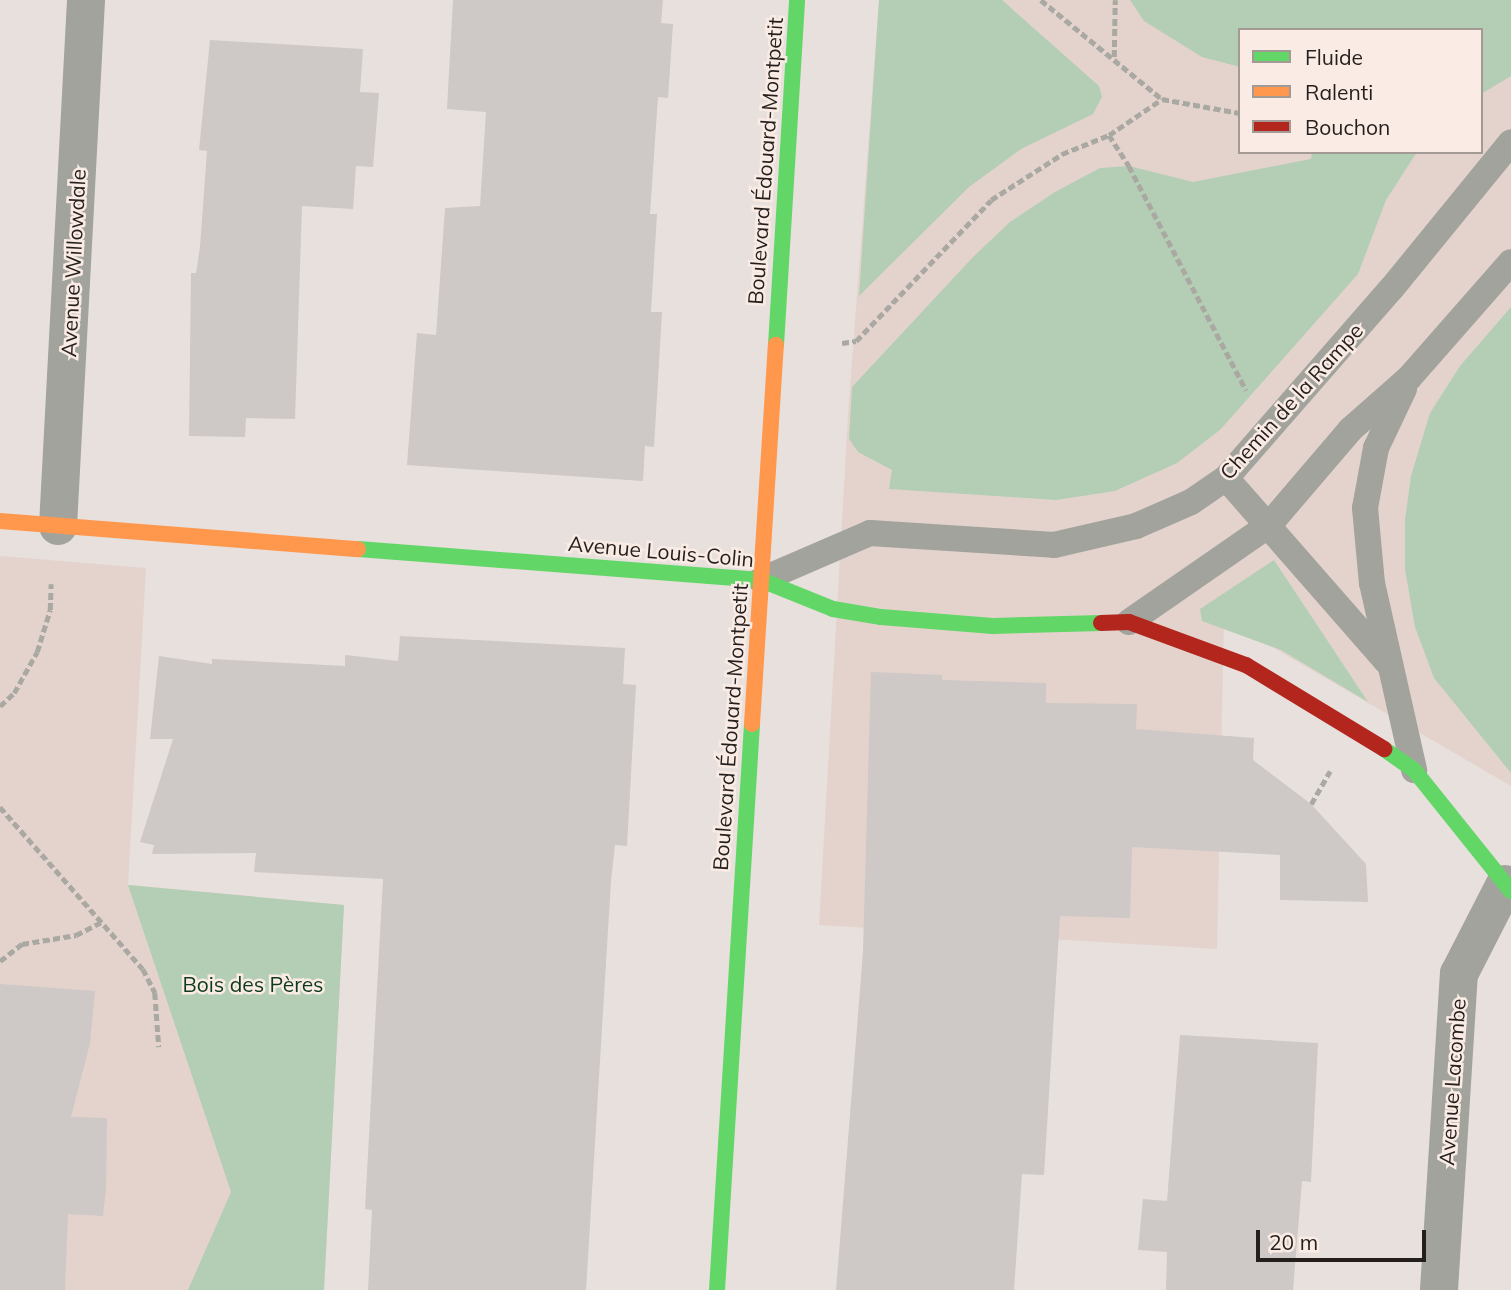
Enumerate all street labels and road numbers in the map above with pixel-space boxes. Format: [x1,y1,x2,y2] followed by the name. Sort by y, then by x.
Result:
[742,17,788,305] street label: Boulevard Édouard-Montpetit
[55,168,91,358] street label: Avenue Willowdale
[1214,318,1368,484] street label: Chemin de la Rampe
[567,530,755,572] street label: Avenue Louis-Colin
[707,583,753,871] street label: Boulevard Édouard-Montpetit
[1434,998,1470,1166] street label: Avenue Lacombe

